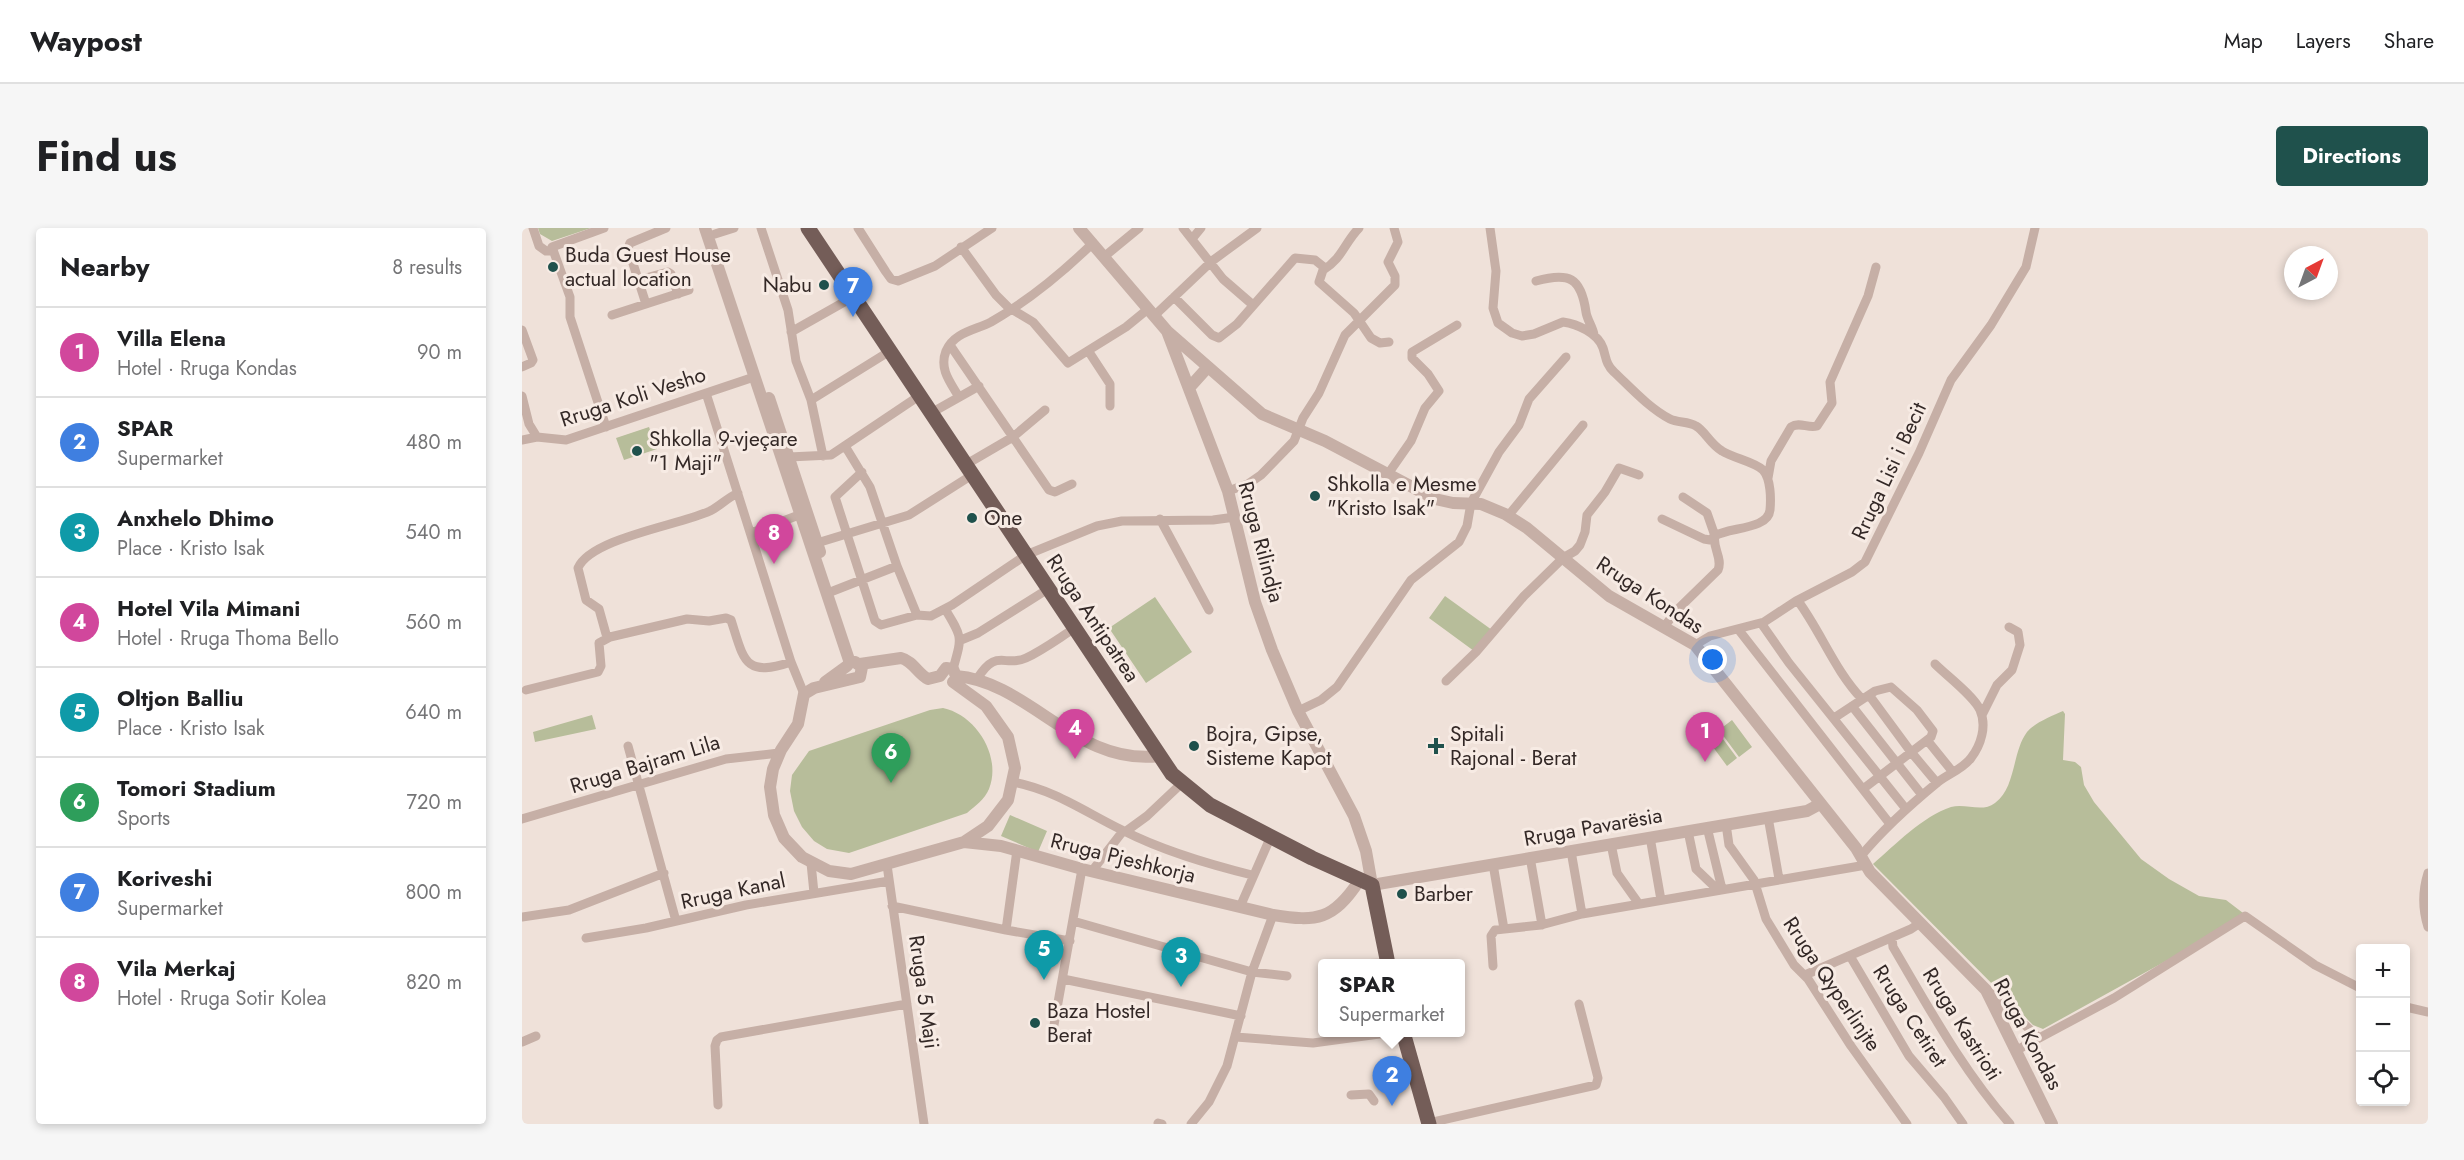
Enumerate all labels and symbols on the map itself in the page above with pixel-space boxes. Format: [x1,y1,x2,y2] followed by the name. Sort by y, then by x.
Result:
[565,240,731,294] place label: Buda Guest House actual location
[2284,246,2338,300] north arrow
[546,260,560,274] marker: Buda Guest House actual location
[834,268,872,317] pin: 7
[763,270,812,300] place label: Nabu
[817,278,831,292] marker: Nabu
[556,359,710,435] street label: Rruga Koli Vesho
[1844,397,1934,545] street label: Rruga Lisi i Becit
[649,424,798,478] place label: Shkolla 9-vjeçare "1 Maji"
[630,444,644,458] marker: Shkolla 9-vjeçare "1 Maji"
[1327,469,1477,523] place label: Shkolla e Mesme "Kristo Isak"
[1230,478,1292,606] street label: Rruga Rilindja
[1308,489,1322,503] marker: Shkolla e Mesme "Kristo Isak"
[984,503,1023,533] place label: One
[965,511,979,525] marker: One
[754,514,794,564] pin: 8
[1039,548,1147,688] street label: Rruga Antipatrea
[1590,549,1710,641] street label: Rruga Kondas
[1698,645,1727,674] your location
[1056,710,1094,759] pin: 4
[1686,712,1724,762] pin: 1
[1206,719,1331,773] place label: Bojra, Gipse, Sisteme Kapot
[1450,719,1576,773] place label: Spitali Rajonal - Berat
[566,727,724,801] street label: Rruga Bajram Lila
[872,734,910,783] pin: 6
[1427,737,1445,755] marker: Spitali Rajonal - Berat
[1187,739,1201,753] marker: Bojra, Gipse, Sisteme Kapot
[1521,800,1665,854] street label: Rruga Pavarësia
[1047,825,1199,891] street label: Rruga Pjeshkorja
[678,865,788,917] street label: Rruga Kanal
[1414,879,1474,909] place label: Barber
[1395,887,1409,901] marker: Barber
[1776,911,1888,1057] street label: Rruga Qyperlinjte
[1024,930,1064,980] pin: 5
[901,933,947,1051] street label: Rruga 5 Maji
[1162,938,1200,987] pin: 3
[1866,959,1954,1073] street label: Rruga Cetiret
[1915,962,2009,1086] street label: Rruga Kastrioti
[1986,973,2070,1095] street label: Rruga Kondas
[1047,996,1151,1050] place label: Baza Hostel Berat
[1028,1016,1042,1030] marker: Baza Hostel Berat
[1372,1056,1412,1106] pin: 2

